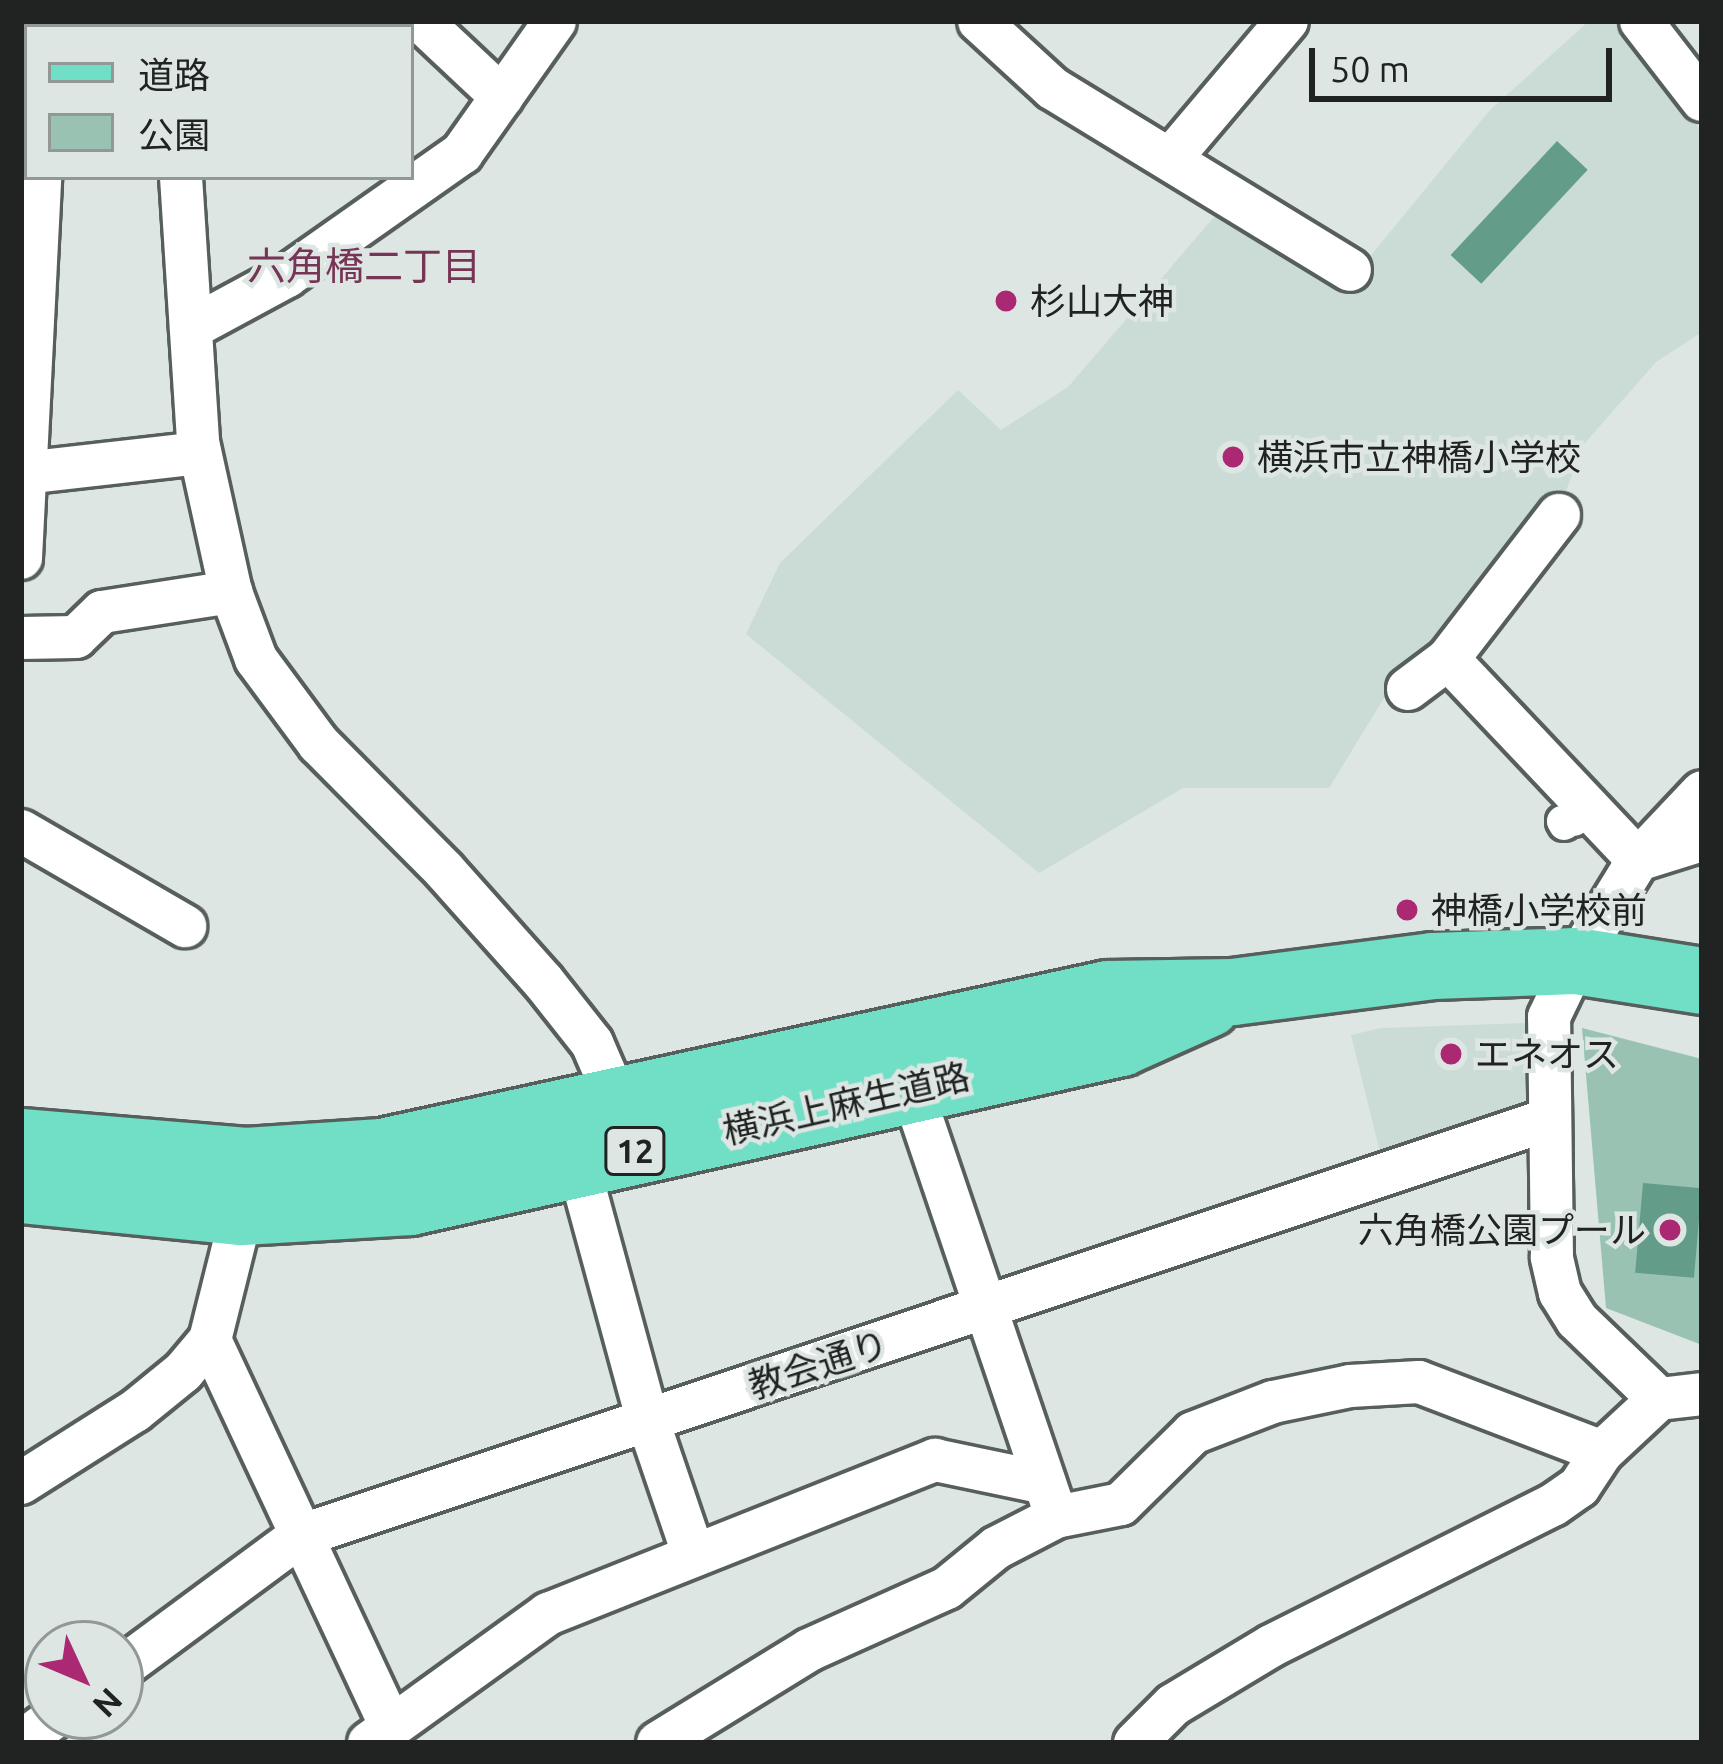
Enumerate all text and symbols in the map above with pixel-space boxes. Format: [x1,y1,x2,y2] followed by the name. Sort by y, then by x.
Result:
[24,24,414,180] legend
[1315,24,1618,98] scale bar
[1330,48,1410,89] text: 50 m
[138,54,210,95] text: 道路
[138,114,210,155] text: 公園
[247,243,481,289] district label: 六角橋二丁目
[1030,279,1174,323] place label: 杉山大神
[993,288,1019,314] marker: 杉山大神
[1257,435,1581,479] place label: 横浜市立神橋小学校
[1220,444,1246,470] marker: 横浜市立神橋小学校
[1431,888,1647,932] place label: 神橋小学校前
[1394,897,1420,923] marker: 神橋小学校前
[1475,1032,1619,1076] place label: エネオス
[1438,1041,1464,1067] marker: エネオス
[718,1054,974,1152] street label: 横浜上麻生道路
[602,1124,668,1178] road number: 12
[1358,1208,1646,1252] place label: 六角橋公園プール
[1657,1217,1683,1243] marker: 六角橋公園プール
[743,1321,893,1407] street label: 教会通り
[24,1620,144,1740] north arrow
[86,1682,130,1725] text: N

